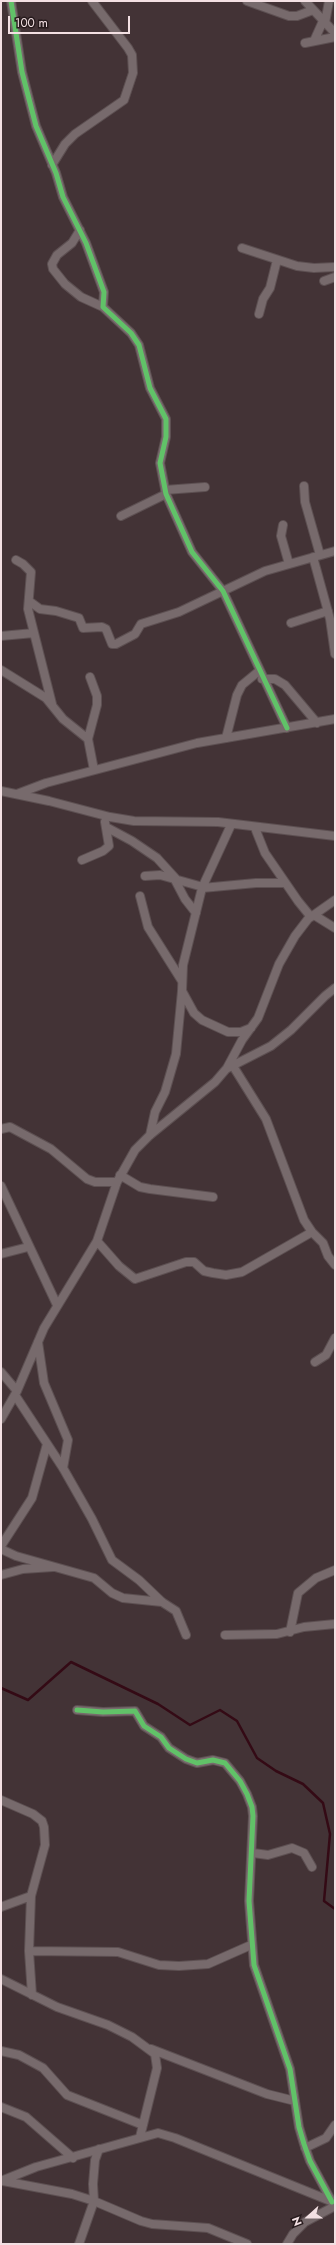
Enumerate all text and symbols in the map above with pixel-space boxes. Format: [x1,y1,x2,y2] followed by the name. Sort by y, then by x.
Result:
[10,8,132,34] scale bar
[15,14,48,32] text: 100 m
[288,2197,328,2237] north arrow
[288,2214,306,2228] text: N

